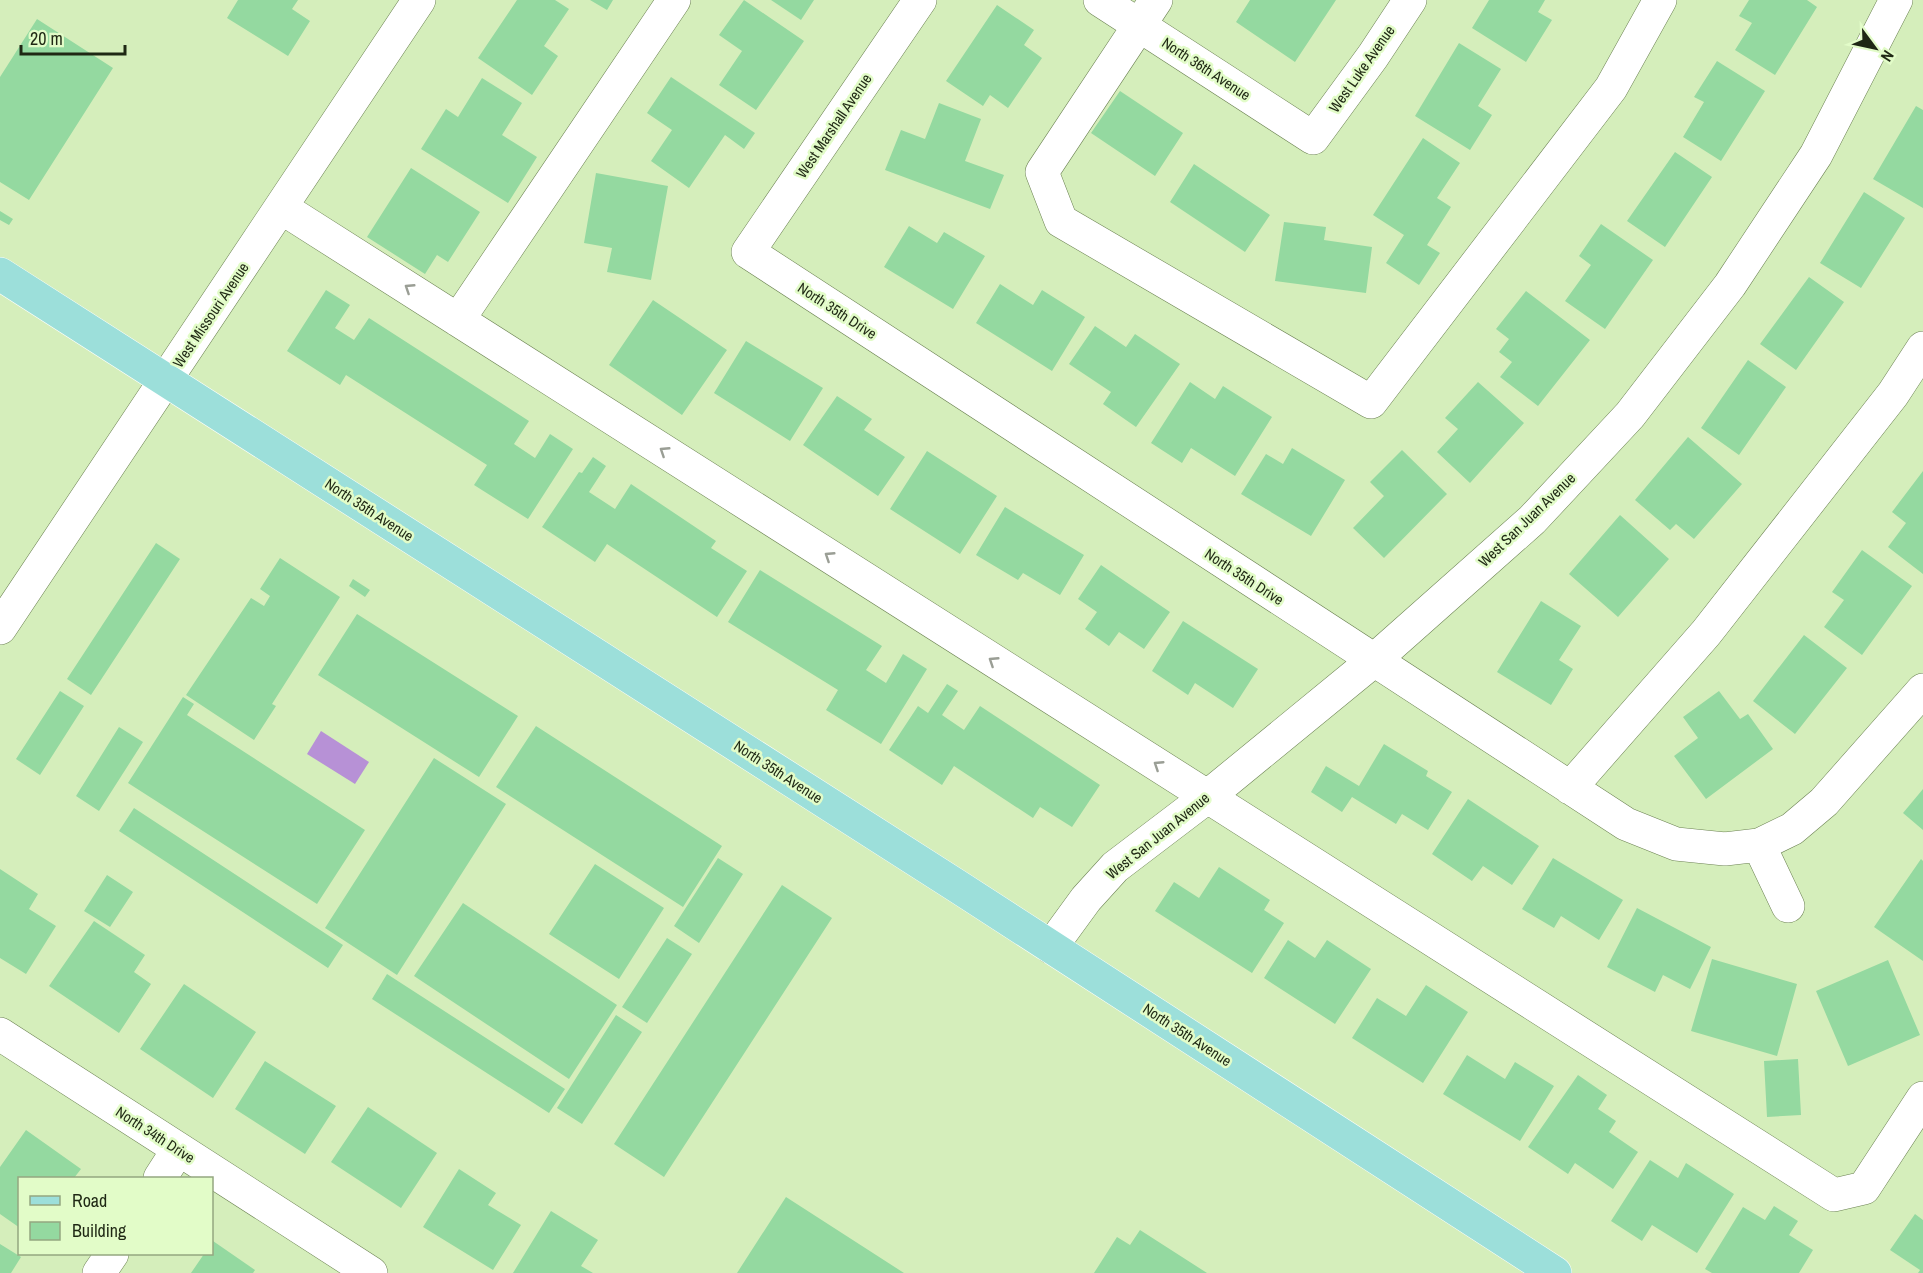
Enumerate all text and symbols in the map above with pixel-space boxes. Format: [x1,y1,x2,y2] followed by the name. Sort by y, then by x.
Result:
[21,18,124,56] scale bar
[1845,18,1905,78] north arrow
[1324,21,1400,117] street label: West Luke Avenue
[30,26,63,51] text: 20 m
[1158,32,1255,105] street label: North 36th Avenue
[1876,46,1899,66] text: N
[791,69,876,182] street label: West Marshall Avenue
[168,258,254,371] street label: West Missouri Avenue
[794,277,881,344] street label: North 35th Drive
[405,284,415,296] one-way arrow
[660,447,671,458] one-way arrow
[1474,468,1580,571] street label: West San Juan Avenue
[321,473,418,546] street label: North 35th Avenue
[1201,543,1288,610] street label: North 35th Drive
[825,551,835,563] one-way arrow
[989,656,999,668] one-way arrow
[730,735,827,808] street label: North 35th Avenue
[1153,762,1164,773] one-way arrow
[1102,787,1214,884] street label: West San Juan Avenue
[1139,998,1236,1071] street label: North 35th Avenue
[112,1101,199,1168] street label: North 34th Drive
[18,1177,213,1255] legend
[72,1188,107,1213] text: Road
[72,1218,127,1243] text: Building

